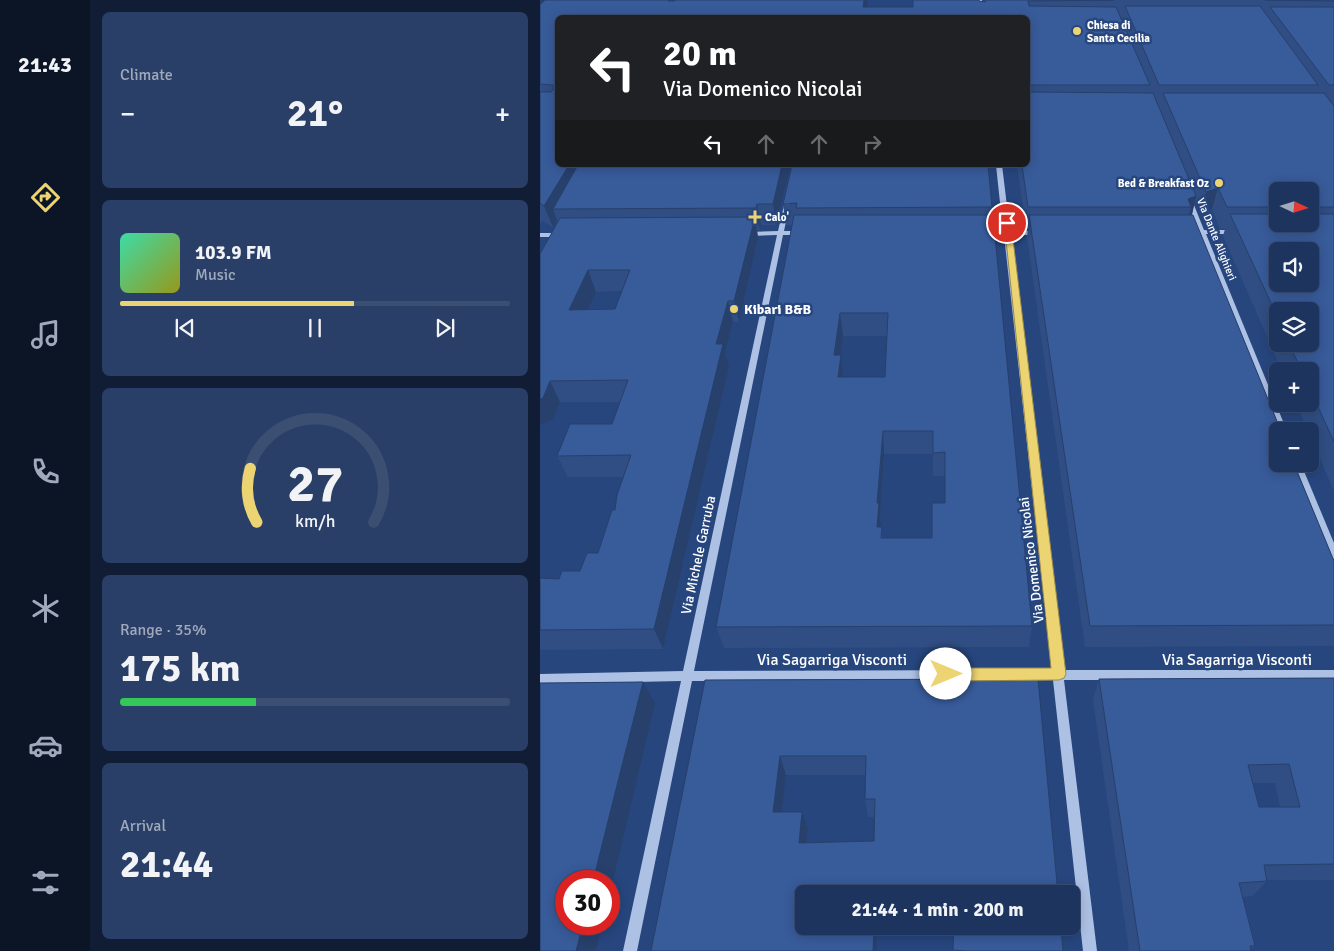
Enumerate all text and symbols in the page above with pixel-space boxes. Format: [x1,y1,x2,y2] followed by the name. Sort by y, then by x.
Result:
[1087,19,1150,45] place label: Chiesa di Santa Cecilia
[1071,25,1083,37] marker: Chiesa di Santa Cecilia
[663,32,737,75] text: 20 m
[580,35,645,100] icon: left
[18,51,72,78] text: 21:43
[120,65,173,85] text: Climate
[663,75,863,102] text: Via Domenico Nicolai
[287,90,343,137] text: 21°
[120,97,135,131] text: −
[495,97,510,131] text: +
[699,130,727,158] icon: left
[752,130,780,158] icon: ahead
[805,130,833,158] icon: ahead
[858,130,886,158] icon: right
[1118,177,1209,190] place label: Bed & Breakfast Oz
[1213,177,1225,189] marker: Bed & Breakfast Oz
[28,180,63,215] icon: directions
[1269,182,1319,232] north arrow
[1269,182,1319,472] map controls
[1194,196,1239,282] street label: Via Dante Alighieri
[986,202,1028,244] pin
[993,209,1021,237] icon: arrive
[749,211,761,223] marker: Calo'
[765,211,789,224] place label: Calo'
[195,241,272,265] text: 103.9 FM
[1269,242,1319,292] button: sound
[195,265,236,285] text: Music
[744,301,811,318] place label: Kibari B&B
[1269,302,1319,352] button: layers
[728,303,740,315] marker: Kibari B&B
[171,314,199,342] icon: previous
[301,314,329,342] icon: pause
[431,314,459,342] icon: next
[28,317,63,352] icon: music
[1269,362,1319,412] button: +
[1269,422,1319,472] button: −
[287,452,343,516] text: 27
[28,454,63,489] icon: phone
[678,494,719,616] street label: Via Michele Garruba
[1015,496,1048,624] street label: Via Domenico Nicolai
[295,510,335,532] text: km/h
[28,591,63,626] icon: climate
[120,620,206,640] text: Range · 35%
[120,645,241,692] text: 175 km
[919,647,971,699] position arrow
[757,650,907,670] street label: Via Sagarriga Visconti
[1162,650,1312,670] street label: Via Sagarriga Visconti
[28,728,63,763] icon: car
[120,816,166,836] text: Arrival
[120,841,213,888] text: 21:44
[28,865,63,900] icon: filters
[555,870,620,935] speed limit sign: 30
[851,898,1024,922] text: 21:44 · 1 min · 200 m

